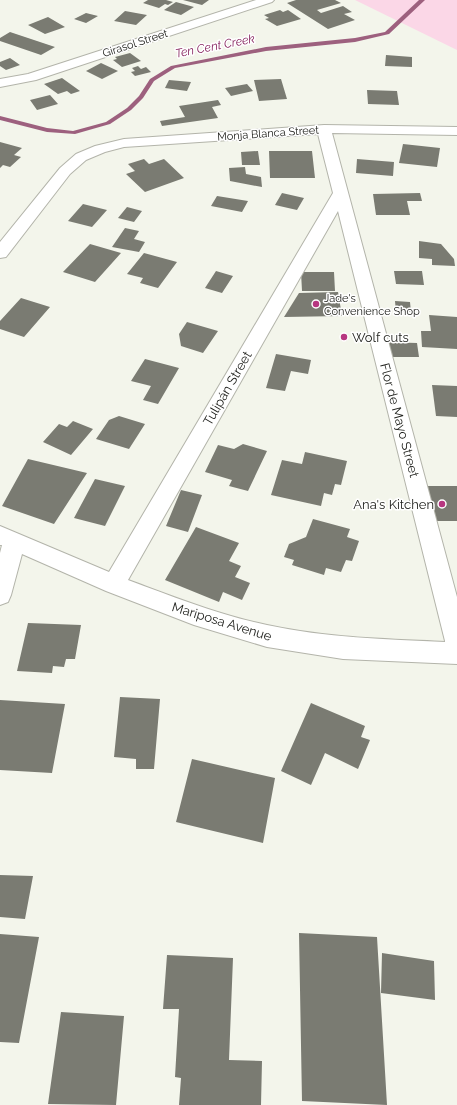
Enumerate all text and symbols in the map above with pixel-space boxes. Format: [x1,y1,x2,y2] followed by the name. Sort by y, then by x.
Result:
[101,27,170,60] street label: Girasol Street
[174,31,257,61] water label: Ten Cent Creek
[217,123,320,144] street label: Monja Blanca Street
[324,292,420,318] place label: Jade's Convenience Shop
[311,299,321,309] marker: Jade's Convenience Shop
[352,330,409,345] place label: Wolf cuts
[339,332,349,342] marker: Wolf cuts
[200,348,255,428] street label: Tulipán Street
[377,361,422,480] street label: Flor de Mayo Street
[353,497,434,512] place label: Ana's Kitchen
[437,499,447,509] marker: Ana's Kitchen
[170,599,274,644] street label: Mariposa Avenue

